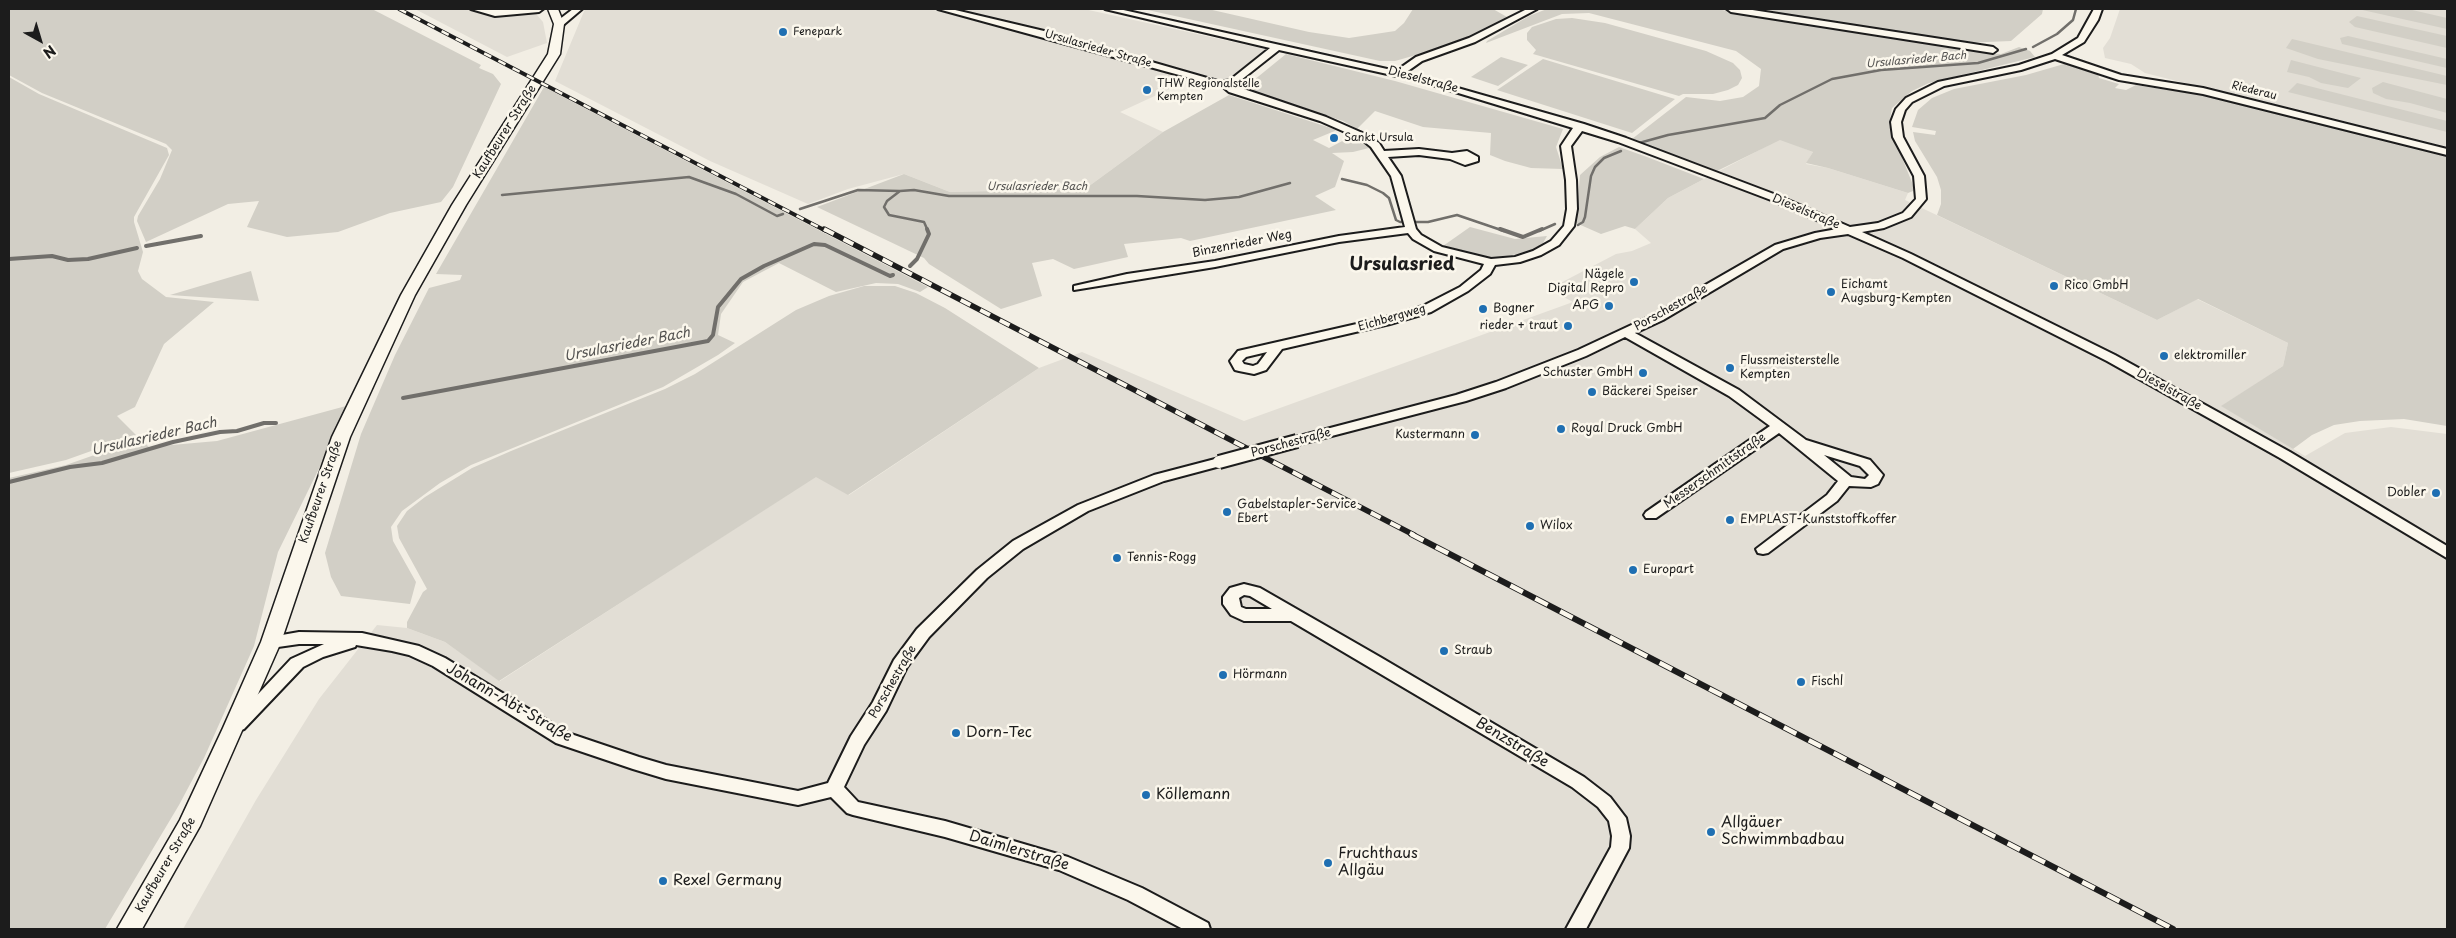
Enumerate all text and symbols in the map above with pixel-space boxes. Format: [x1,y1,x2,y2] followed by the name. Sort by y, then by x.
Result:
[15,15,65,65] north arrow
[793,25,842,39] place label: Fenepark
[777,26,789,38] marker: Fenepark
[1043,27,1153,71] street label: Ursulasrieder Straße
[39,40,61,64] text: N
[1865,49,1967,71] water label: Ursulasrieder Bach
[1386,64,1460,96] street label: Dieselstraße
[1157,77,1260,103] place label: THW Regionalstelle Kempten
[2230,79,2278,103] street label: Riederau
[470,83,540,181] street label: Kaufbeurer Straße
[1141,84,1153,96] marker: THW Regionalstelle Kempten
[1344,131,1413,145] place label: Sankt Ursula
[1328,132,1340,144] marker: Sankt Ursula
[987,180,1087,194] water label: Ursulasrieder Bach
[1770,191,1842,233] street label: Dieselstraße
[1191,227,1293,261] street label: Binzenrieder Weg
[1349,254,1455,276] district label: Ursulasried
[1548,268,1624,296] place label: Nägele Digital Repro
[1628,276,1640,288] marker: Nägele Digital Repro
[1841,278,1952,306] place label: Eichamt Augsburg-Kempten
[2064,279,2129,293] place label: Rico GmbH
[2048,280,2060,292] marker: Rico GmbH
[1632,282,1710,334] street label: Porschestraße
[1825,286,1837,298] marker: Eichamt Augsburg-Kempten
[1573,299,1599,313] place label: APG
[1603,300,1615,312] marker: APG
[1356,301,1428,335] street label: Eichbergweg
[1493,302,1534,316] place label: Bogner
[1477,303,1489,315] marker: Bogner
[1480,319,1558,333] place label: rieder + traut
[1562,320,1574,332] marker: rieder + traut
[563,325,691,365] water label: Ursulasrieder Bach
[2174,349,2246,363] place label: elektromiller
[2158,350,2170,362] marker: elektromiller
[1740,354,1840,382] place label: Flussmeisterstelle Kempten
[1724,362,1736,374] marker: Flussmeisterstelle Kempten
[1543,366,1633,380] place label: Schuster GmbH
[2134,366,2204,414] street label: Dieselstraße
[1637,367,1649,379] marker: Schuster GmbH
[1602,385,1698,399] place label: Bäckerei Speiser
[1586,386,1598,398] marker: Bäckerei Speiser
[90,414,218,460] water label: Ursulasrieder Bach
[1571,422,1683,436] place label: Royal Druck GmbH
[1555,423,1567,435] marker: Royal Druck GmbH
[1250,425,1332,461] street label: Porschestraße
[1395,428,1465,442] place label: Kustermann
[1469,429,1481,441] marker: Kustermann
[1661,430,1769,512] street label: Messerschmittstraße
[297,439,345,545] street label: Kaufbeurer Straße
[2387,486,2426,500] place label: Dobler
[2430,487,2442,499] marker: Dobler
[1237,498,1356,526] place label: Gabelstapler-Service Ebert
[1221,506,1233,518] marker: Gabelstapler-Service Ebert
[1740,513,1897,527] place label: EMPLAST-Kunststoffkoffer
[1724,514,1736,526] marker: EMPLAST-Kunststoffkoffer
[1540,519,1573,533] place label: Wilox
[1524,520,1536,532] marker: Wilox
[1127,551,1196,565] place label: Tennis-Rogg
[1111,552,1123,564] marker: Tennis-Rogg
[1643,563,1694,577] place label: Europart
[1627,564,1639,576] marker: Europart
[866,643,920,721] street label: Porschestraße
[1454,644,1492,658] place label: Straub
[1438,645,1450,657] marker: Straub
[443,660,575,746] street label: Johann-Abt-Straße
[1233,668,1287,682] place label: Hörmann
[1217,669,1229,681] marker: Hörmann
[1811,675,1843,689] place label: Fischl
[1795,676,1807,688] marker: Fischl
[1472,714,1552,772] street label: Benzstraße
[966,724,1032,742] place label: Dorn-Tec
[950,727,962,739] marker: Dorn-Tec
[1156,786,1230,804] place label: Köllemann
[1140,789,1152,801] marker: Köllemann
[1721,814,1844,849] place label: Allgäuer Schwimmbadbau
[133,815,199,915] street label: Kaufbeurer Straße
[1705,826,1717,838] marker: Allgäuer Schwimmbadbau
[967,827,1071,875] street label: Daimlerstraße
[1338,845,1418,880] place label: Fruchthaus Allgäu
[1322,857,1334,869] marker: Fruchthaus Allgäu
[673,872,782,890] place label: Rexel Germany
[657,875,669,887] marker: Rexel Germany

